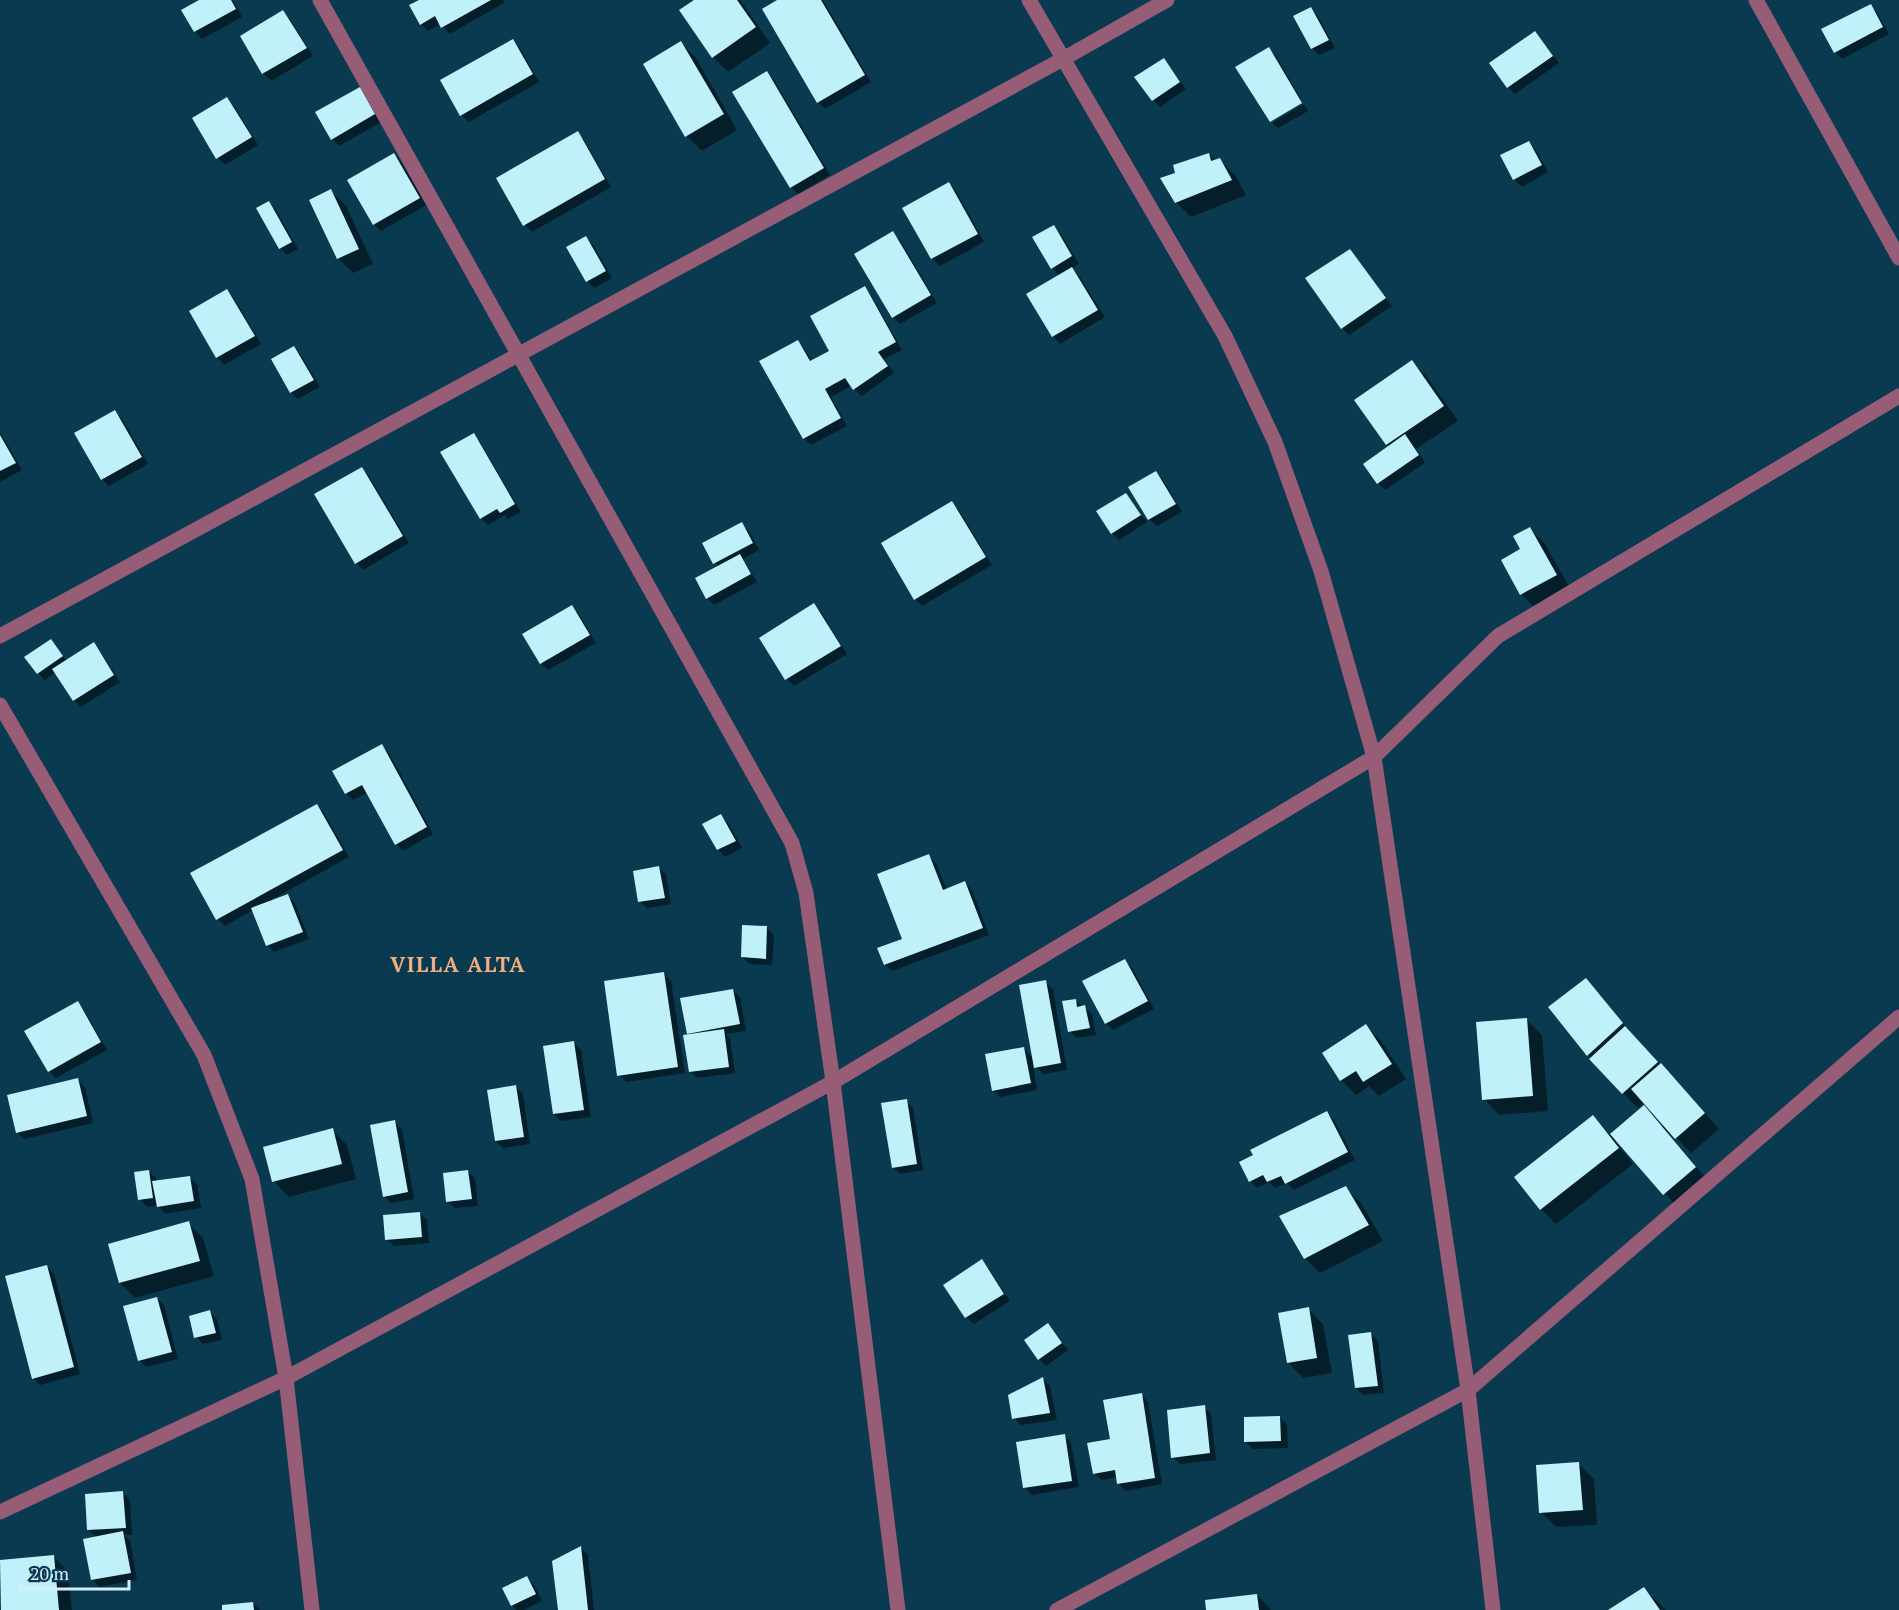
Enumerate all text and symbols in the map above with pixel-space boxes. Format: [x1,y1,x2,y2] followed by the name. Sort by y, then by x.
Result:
[390,950,526,978] district label: VILLA ALTA
[21,1553,129,1591] scale bar
[30,1561,70,1585] text: 20 m

